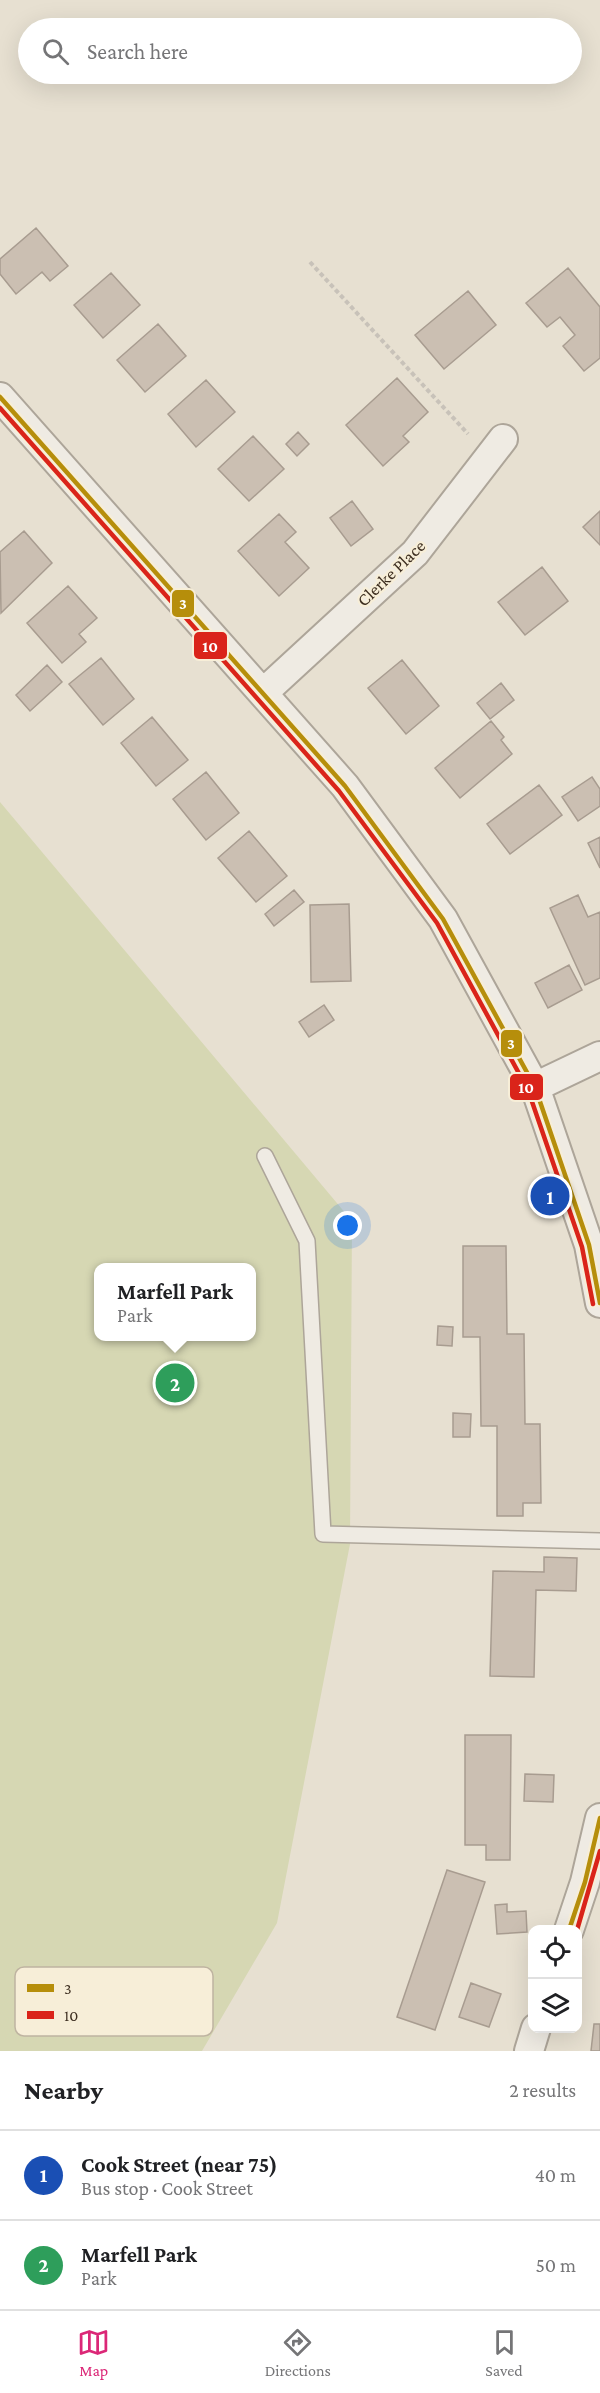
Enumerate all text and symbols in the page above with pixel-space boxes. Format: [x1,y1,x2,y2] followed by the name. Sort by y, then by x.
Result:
[18,18,582,84] search box
[39,35,72,68] icon: search
[87,39,188,64] text: Search here
[353,536,429,610] street label: Clerke Place
[171,589,195,618] line badge: 3
[179,595,187,612] text: 3
[193,631,228,660] line badge: 10
[202,638,218,655] text: 10
[500,1029,523,1058] line badge: 3
[507,1035,515,1052] text: 3
[509,1073,544,1101] line badge: 10
[518,1079,534,1096] text: 10
[530,1174,570,1218] pin: 1
[333,1211,362,1240] your location
[94,1263,256,1341] popup
[117,1279,233,1304] text: Marfell Park
[117,1304,153,1326] text: Park
[156,1360,195,1406] pin: 2
[528,1925,582,2033] map controls
[528,1925,582,1979] button: locate
[15,1967,213,2036] legend
[528,1979,582,2033] button: layers
[64,1980,72,1997] text: 3
[64,2007,78,2024] text: 10
[24,2076,103,2105] text: Nearby
[509,2079,576,2101] text: 2 results
[81,2152,278,2177] text: Cook Street (near 75)
[40,2164,47,2186] text: 1
[535,2164,576,2186] text: 40 m
[81,2177,253,2199] text: Bus stop · Cook Street
[81,2242,197,2267] text: Marfell Park
[38,2254,49,2276] text: 2
[535,2254,576,2276] text: 50 m
[81,2267,117,2289] text: Park
[77,2326,110,2379] tab: Map
[265,2326,331,2379] tab: Directions
[485,2326,523,2379] tab: Saved

